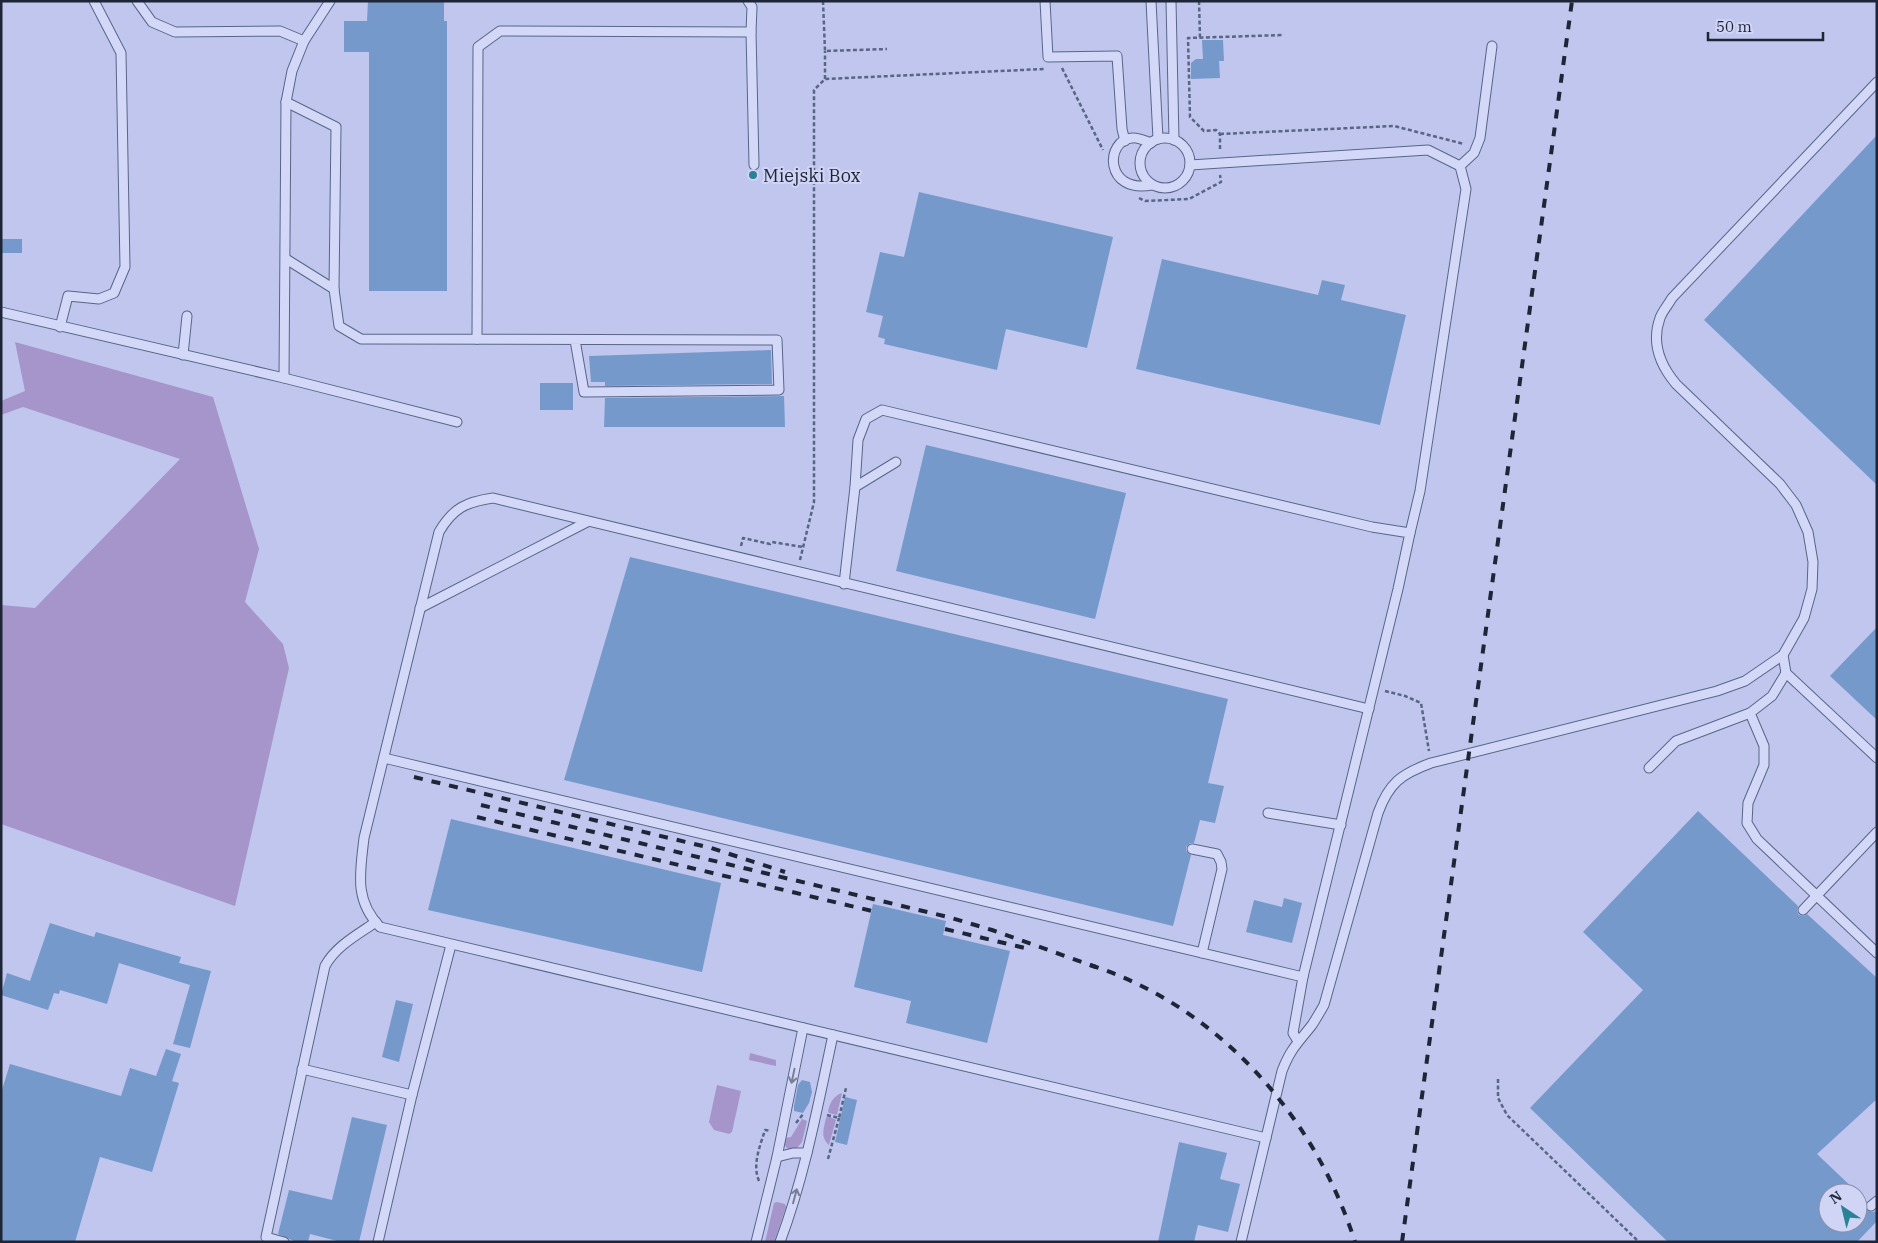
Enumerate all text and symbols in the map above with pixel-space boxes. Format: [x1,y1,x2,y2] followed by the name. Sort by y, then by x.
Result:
[1708,10,1823,42] scale bar
[1716,17,1752,36] text: 50 m
[763,164,861,187] place label: Miejski Box
[747,169,759,181] marker: Miejski Box
[788,1068,798,1084] one-way arrow
[1818,1183,1868,1233] north arrow
[1826,1187,1845,1208] text: N
[791,1188,801,1204] one-way arrow

